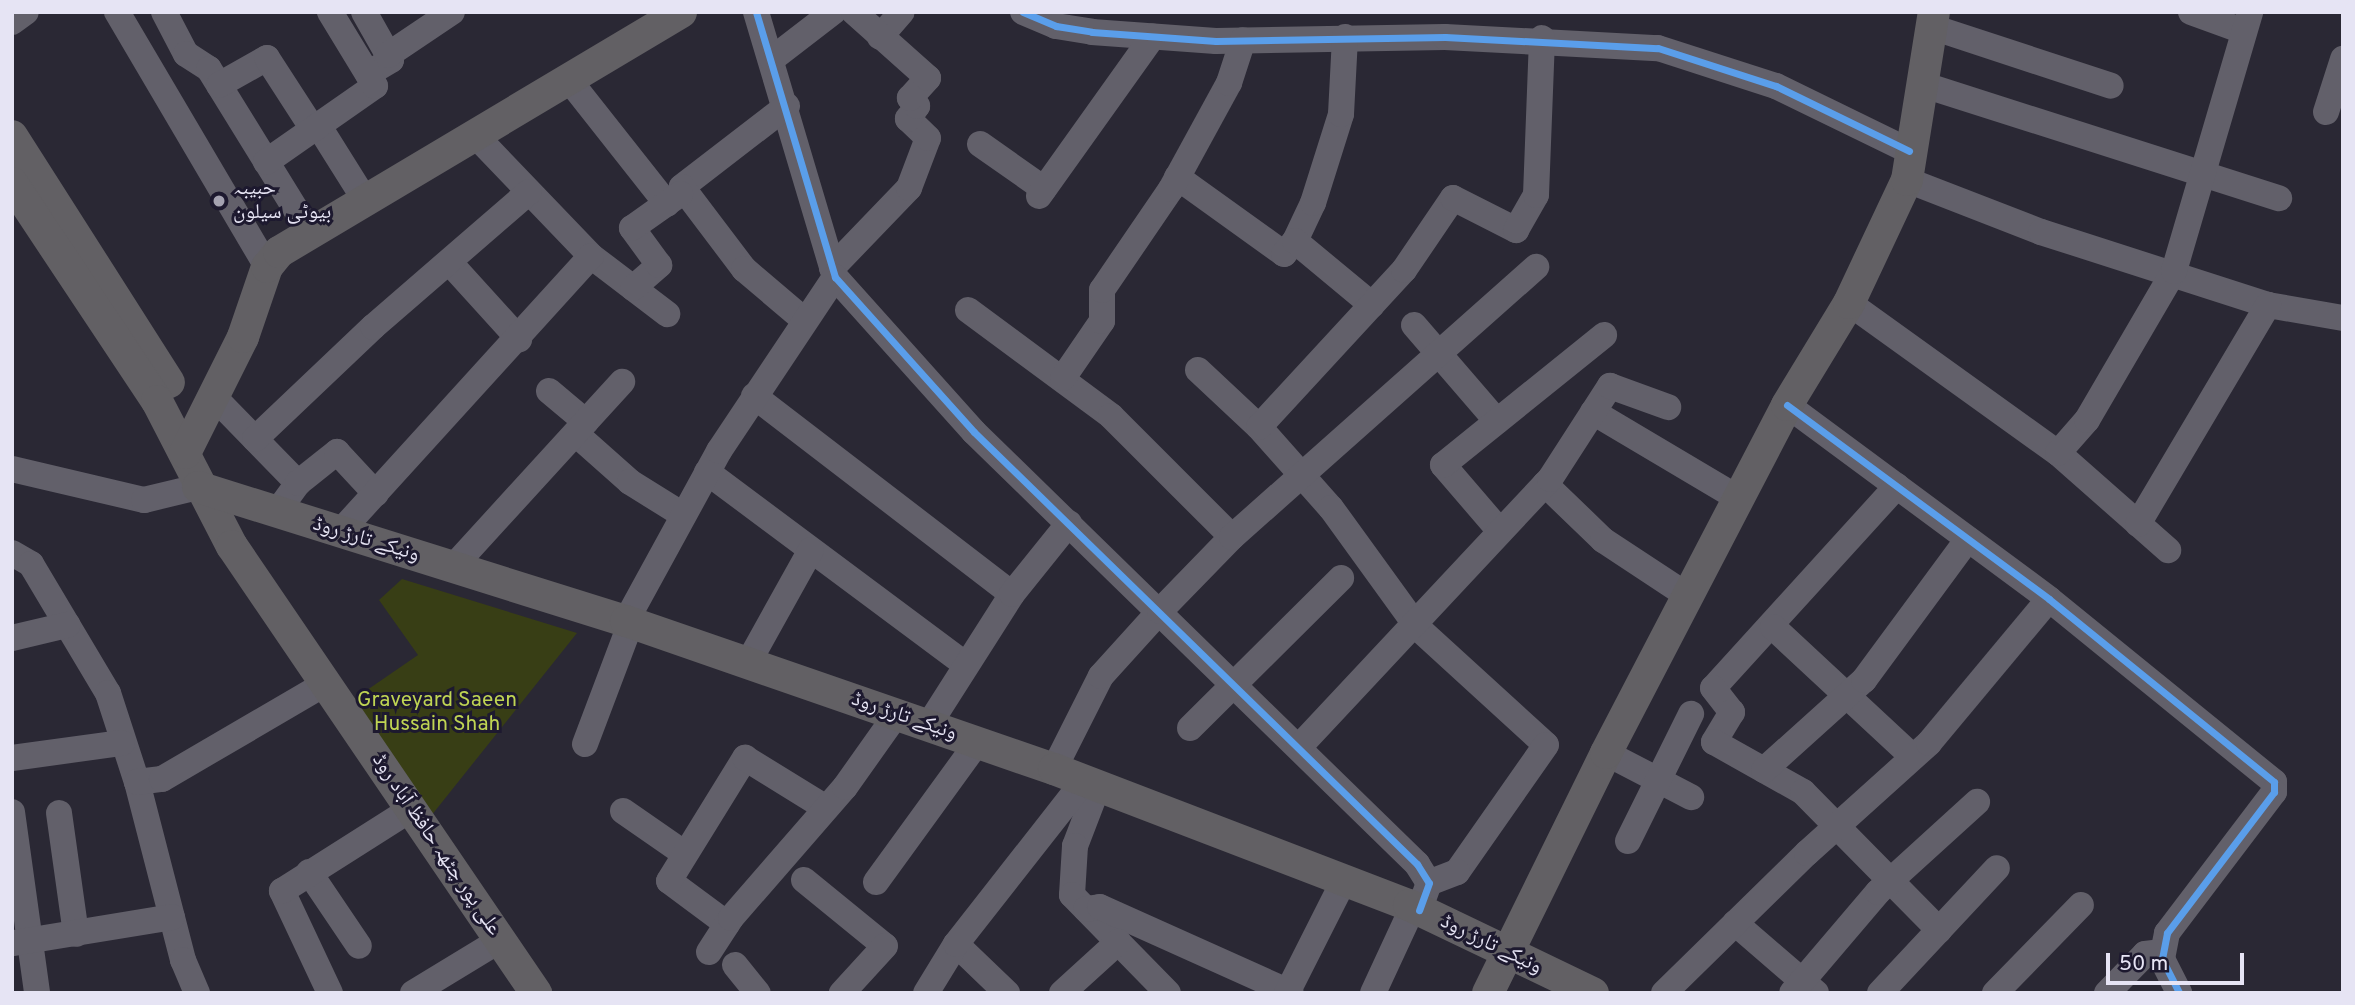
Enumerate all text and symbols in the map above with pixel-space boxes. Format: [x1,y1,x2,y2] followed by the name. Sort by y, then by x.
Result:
[233,176,331,226] place label: حبیبہ بیوٹی سیلون
[211,193,227,209] marker: حبیبہ بیوٹی سیلون
[310,512,422,568] street label: ونیکے تارڑ روڈ
[848,687,960,747] street label: ونیکے تارڑ روڈ
[357,688,517,738] park label: Graveyard Saeen Hussain Shah
[366,749,506,941] street label: علی پور چٹھہ حافظ آباد روڈ
[1436,910,1546,980] street label: ونیکے تارڑ روڈ
[2110,939,2248,983] scale bar
[2119,951,2168,978] text: 50 m

